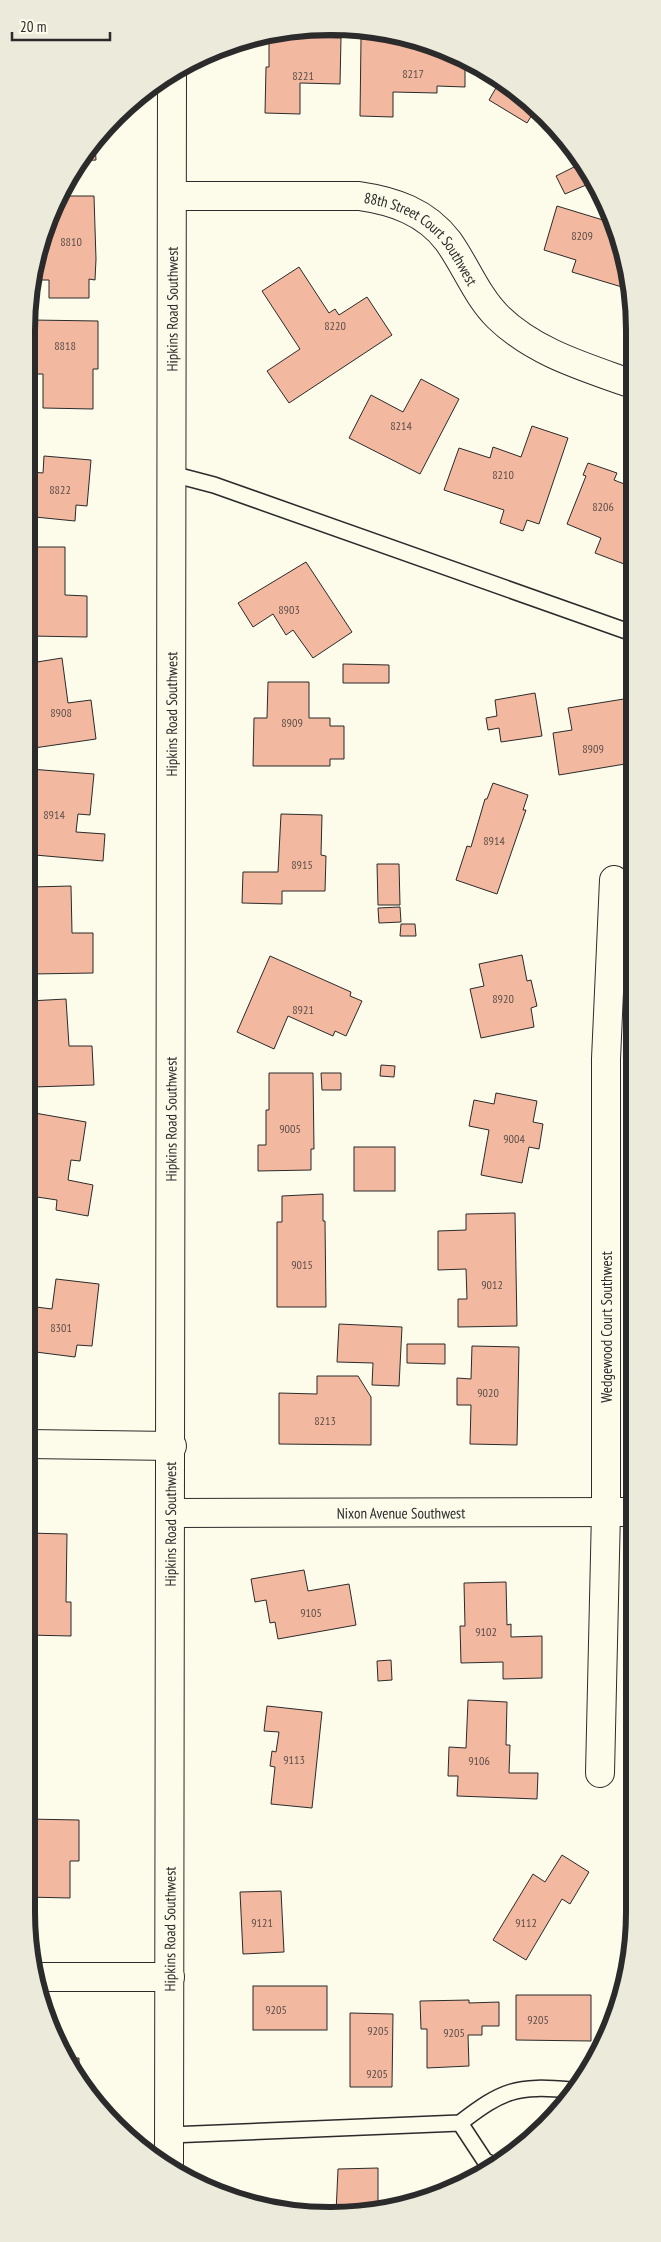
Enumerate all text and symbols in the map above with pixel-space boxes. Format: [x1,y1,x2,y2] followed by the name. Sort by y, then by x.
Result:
[12,10,110,42] scale bar
[20,17,46,36] text: 20 m
[402,66,424,81] house number: 8217
[292,68,314,83] house number: 8221
[363,187,482,289] street label: 88th Street Court Southwest
[571,228,593,243] house number: 8209
[60,234,82,249] house number: 8810
[162,247,181,371] street label: Hipkins Road Southwest
[324,318,346,333] house number: 8220
[54,338,76,353] house number: 8818
[390,418,412,433] house number: 8214
[492,467,514,482] house number: 8210
[49,482,71,497] house number: 8822
[592,499,614,514] house number: 8206
[278,602,300,617] house number: 8903
[161,652,181,776] street label: Hipkins Road Southwest
[50,705,72,720] house number: 8908
[281,715,303,730] house number: 8909
[582,741,604,756] house number: 8909
[43,807,65,822] house number: 8914
[483,833,505,848] house number: 8914
[291,857,313,872] house number: 8915
[492,991,514,1006] house number: 8920
[292,1002,314,1017] house number: 8921
[161,1057,180,1181] street label: Hipkins Road Southwest
[279,1121,301,1136] house number: 9005
[503,1131,525,1146] house number: 9004
[597,1251,616,1403] street label: Wedgewood Court Southwest
[291,1257,313,1272] house number: 9015
[481,1277,503,1292] house number: 9012
[50,1320,72,1335] house number: 8301
[477,1385,499,1400] house number: 9020
[314,1413,336,1428] house number: 8213
[160,1462,180,1586] street label: Hipkins Road Southwest
[337,1503,465,1522] street label: Nixon Avenue Southwest
[300,1605,322,1620] house number: 9105
[475,1624,497,1639] house number: 9102
[283,1752,305,1767] house number: 9113
[468,1753,490,1768] house number: 9106
[160,1867,179,1991] street label: Hipkins Road Southwest
[251,1915,273,1930] house number: 9121
[515,1915,537,1930] house number: 9112
[265,2002,287,2017] house number: 9205
[527,2012,549,2027] house number: 9205
[367,2023,389,2038] house number: 9205
[443,2025,465,2040] house number: 9205
[366,2066,388,2081] house number: 9205

